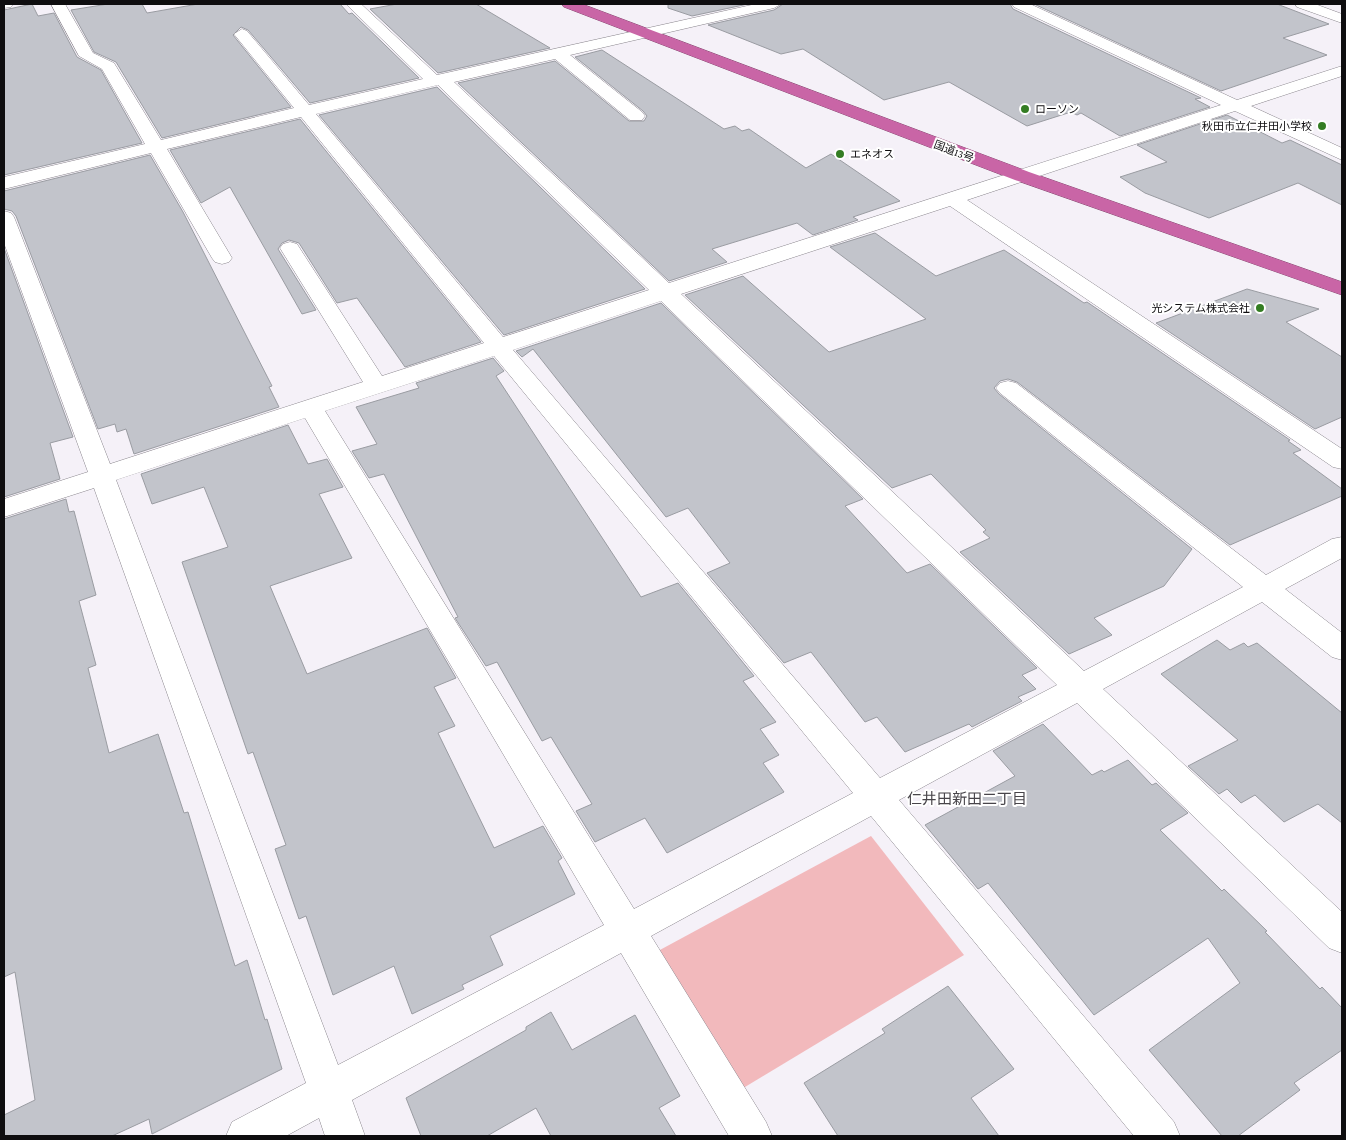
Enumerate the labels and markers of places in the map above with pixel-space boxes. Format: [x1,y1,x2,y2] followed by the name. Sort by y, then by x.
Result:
[1019,103,1031,115] marker: ローソン
[1035,103,1079,115] place label: ローソン
[1202,120,1312,132] place label: 秋田市立仁井田小学校
[1316,120,1328,132] marker: 秋田市立仁井田小学校
[834,148,846,160] marker: エネオス
[850,148,894,160] place label: エネオス
[1151,302,1250,314] place label: 光システム株式会社
[1254,302,1266,314] marker: 光システム株式会社

